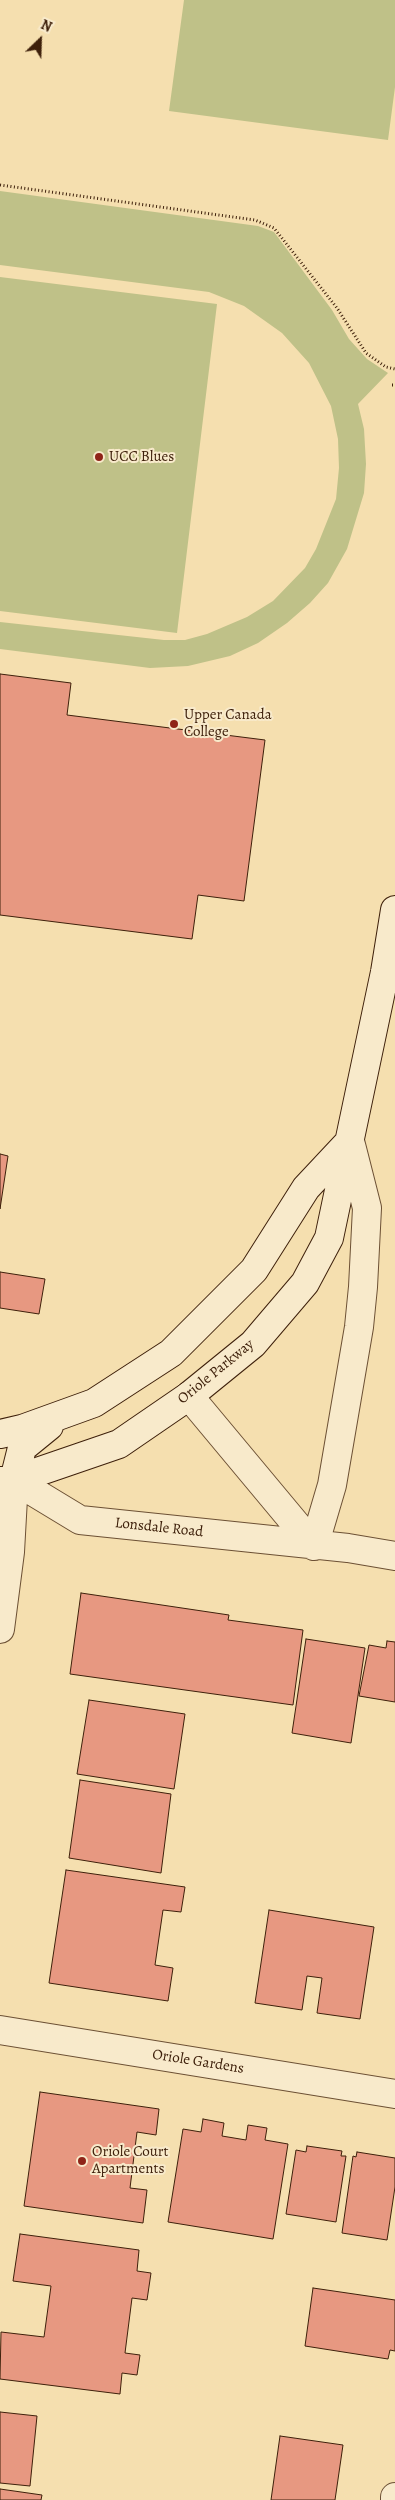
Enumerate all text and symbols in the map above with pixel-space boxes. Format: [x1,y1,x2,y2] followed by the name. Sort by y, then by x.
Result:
[15,15,65,65] north arrow
[38,15,55,37] text: N
[109,448,174,466] place label: UCC Blues
[93,451,105,463] marker: UCC Blues
[184,706,272,741] place label: Upper Canada College
[168,718,180,730] marker: Upper Canada College
[174,1336,258,1408] street label: Oriole Parkway
[114,1514,204,1542] street label: Lonsdale Road
[151,2046,245,2078] street label: Oriole Gardens
[92,2143,169,2178] place label: Oriole Court Apartments
[76,2155,88,2167] marker: Oriole Court Apartments

